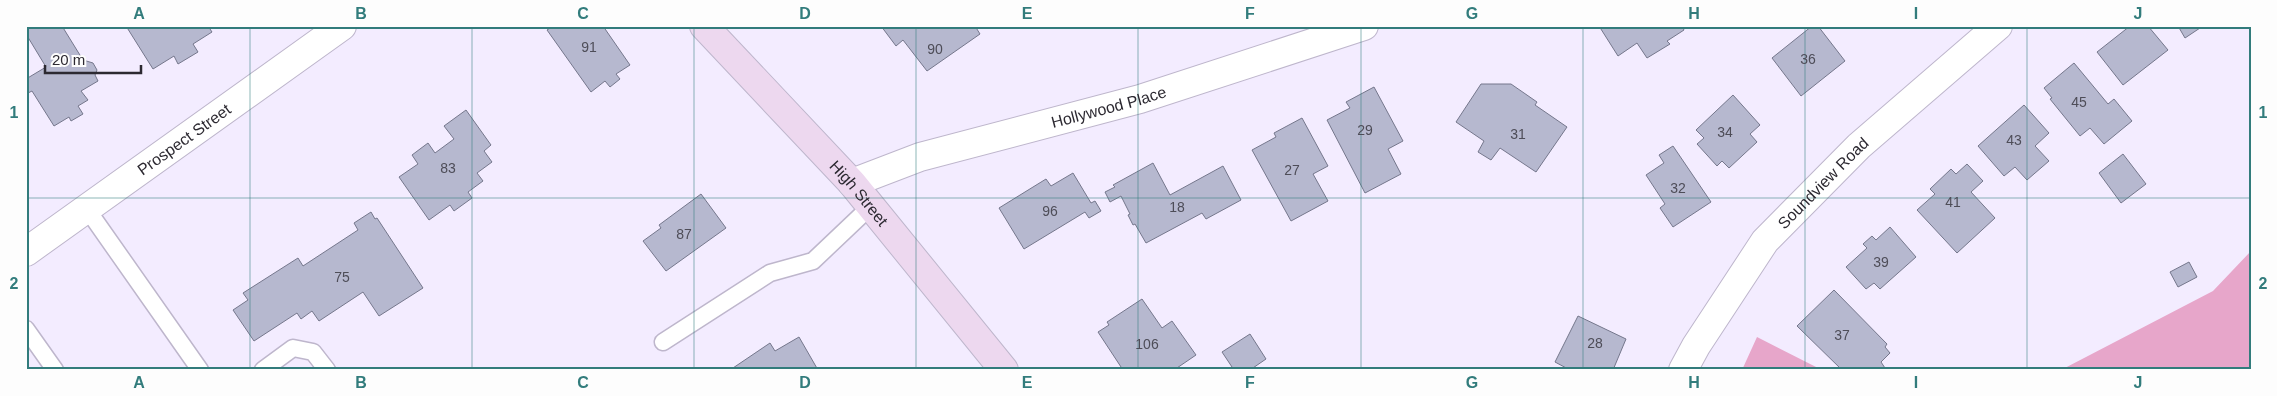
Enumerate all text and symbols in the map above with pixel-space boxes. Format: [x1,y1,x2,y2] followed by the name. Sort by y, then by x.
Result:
[133,5,145,22] text: A
[355,5,367,22] text: B
[577,5,589,22] text: C
[799,5,811,22] text: D
[1022,5,1033,22] text: E
[1245,5,1255,22] text: F
[1466,5,1478,22] text: G
[1688,5,1700,22] text: H
[1914,5,1918,22] text: I
[2134,5,2142,22] text: J
[581,39,597,55] house number: 91
[927,41,943,57] house number: 90
[45,42,141,74] scale bar
[52,51,85,68] text: 20 m
[1800,51,1816,67] house number: 36
[1049,83,1168,131] street label: Hollywood Place
[2071,94,2087,110] house number: 45
[134,100,234,179] street label: Prospect Street
[10,104,19,121] text: 1
[2259,104,2268,121] text: 1
[1357,122,1373,138] house number: 29
[1717,124,1733,140] house number: 34
[1510,126,1526,142] house number: 31
[2006,132,2022,148] house number: 43
[1774,134,1872,232] street label: Soundview Road
[826,157,892,230] street label: High Street
[440,160,456,176] house number: 83
[1284,162,1300,178] house number: 27
[1670,180,1686,196] house number: 32
[1945,194,1961,210] house number: 41
[1169,199,1185,215] house number: 18
[1042,203,1058,219] house number: 96
[676,226,692,242] house number: 87
[1873,254,1889,270] house number: 39
[334,269,350,285] house number: 75
[10,275,19,292] text: 2
[2259,275,2268,292] text: 2
[1834,327,1850,343] house number: 37
[1587,335,1603,351] house number: 28
[1135,336,1159,352] house number: 106
[133,374,145,391] text: A
[355,374,367,391] text: B
[577,374,589,391] text: C
[799,374,811,391] text: D
[1022,374,1033,391] text: E
[1245,374,1255,391] text: F
[1466,374,1478,391] text: G
[1688,374,1700,391] text: H
[1914,374,1918,391] text: I
[2134,374,2142,391] text: J

